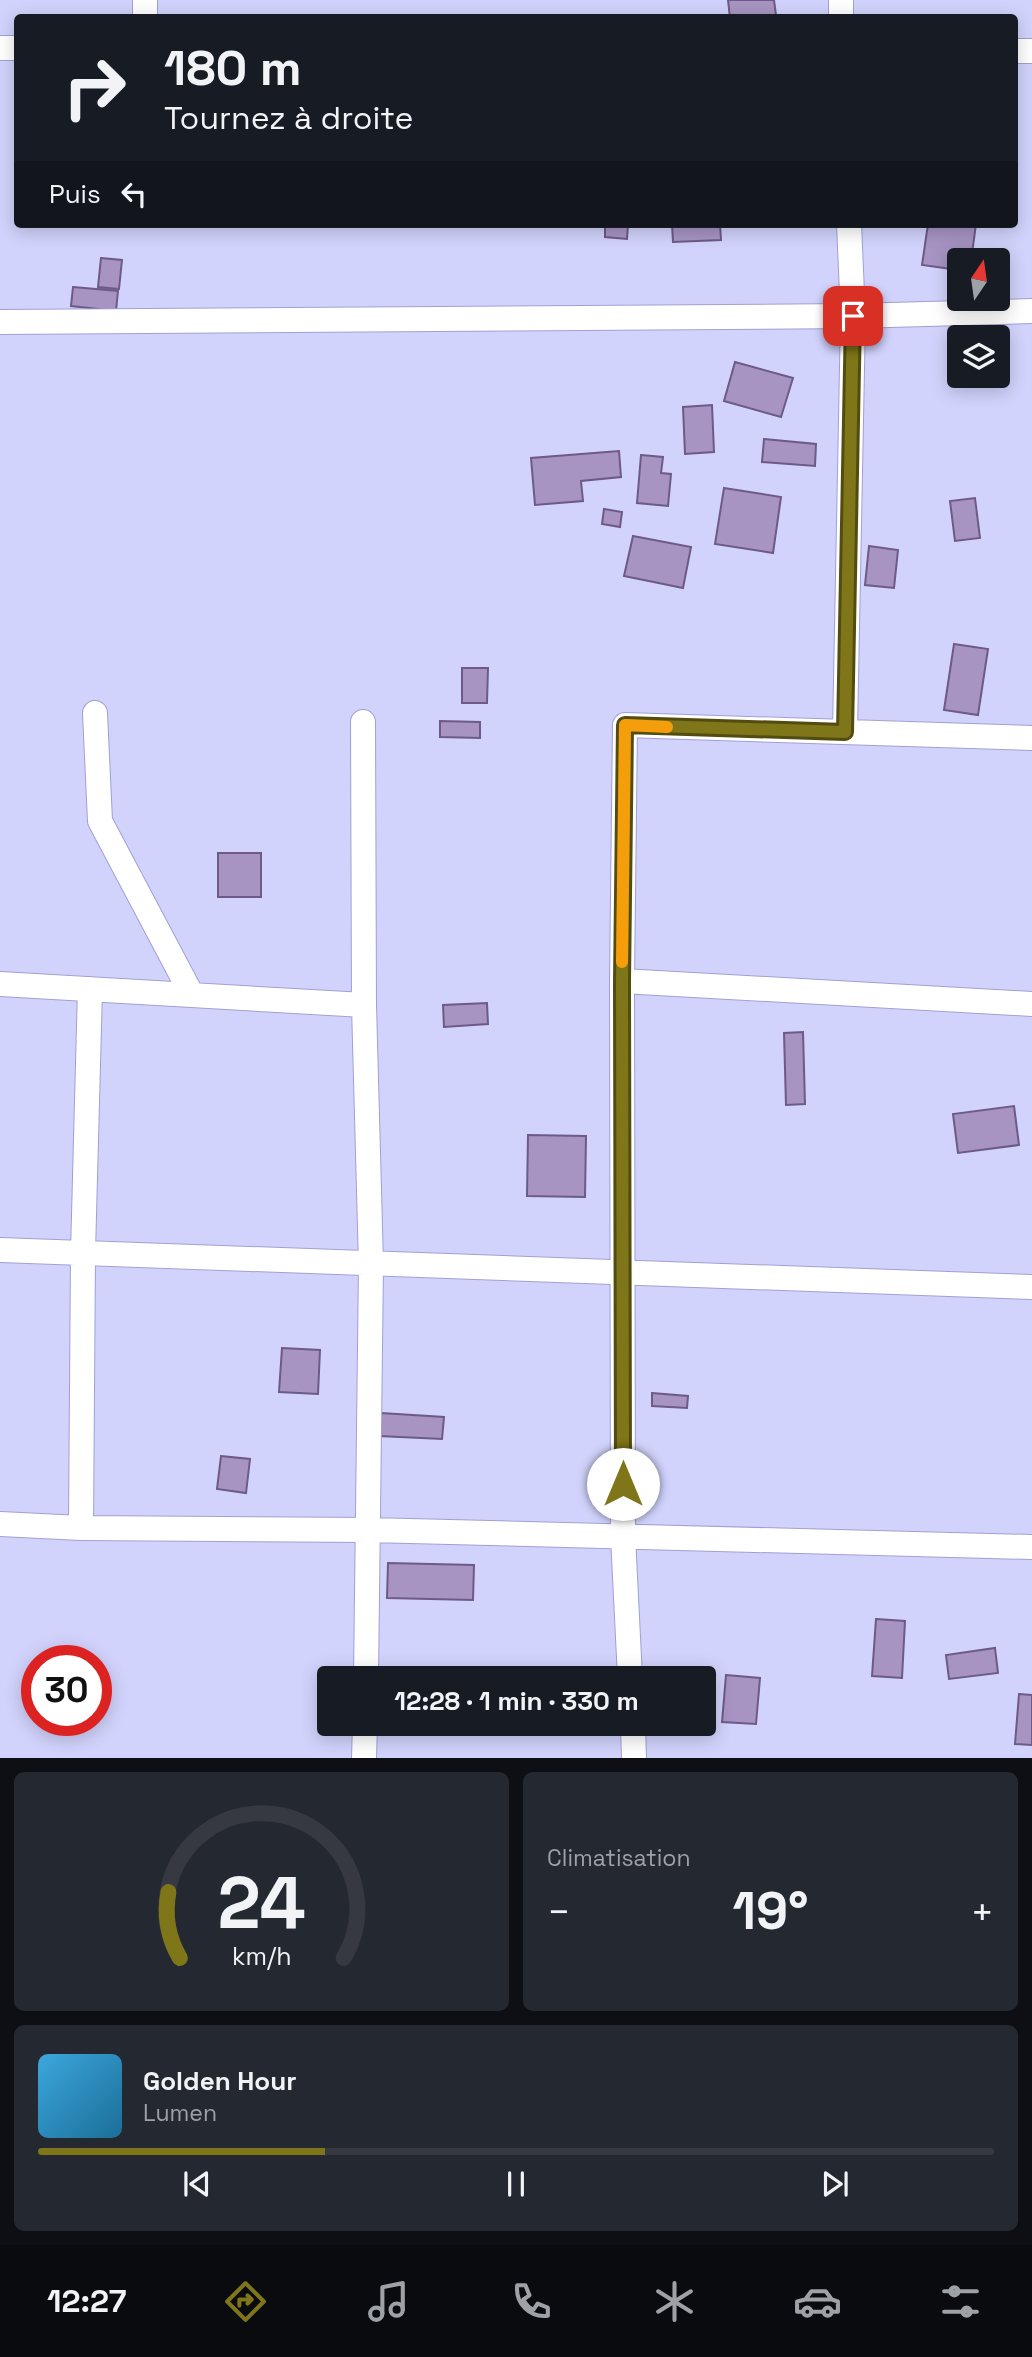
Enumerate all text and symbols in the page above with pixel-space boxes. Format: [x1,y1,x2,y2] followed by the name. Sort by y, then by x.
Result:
[164,37,302,99] text: 180 m
[49,42,140,133] icon: right
[164,98,413,138] text: Tournez à droite
[115,175,153,213] icon: left
[49,177,101,211] text: Puis
[947,248,1010,312] north arrow
[947,248,1010,388] map controls
[823,286,883,346] pin
[834,297,872,335] icon: arrive
[947,325,1010,388] button: layers
[586,1447,660,1521] position arrow
[21,1645,112,1736] speed limit sign: 30
[394,1684,639,1718] text: 12:28 · 1 min · 330 m
[547,1843,691,1873] text: Climatisation
[217,1856,306,1949] text: 24
[732,1878,809,1944] text: 19°
[547,1888,571,1936] text: −
[970,1888,994,1936] text: +
[232,1939,291,1971] text: km/h
[143,2064,297,2098] text: Golden Hour
[143,2098,217,2128] text: Lumen
[178,2165,216,2203] icon: previous
[497,2165,535,2203] icon: pause
[816,2165,854,2203] icon: next
[221,2277,270,2326] icon: directions
[364,2277,413,2326] icon: music
[507,2277,556,2326] icon: phone
[650,2277,699,2326] icon: climate
[793,2277,842,2326] icon: car
[936,2277,985,2326] icon: filters
[47,2281,126,2321] text: 12:27

